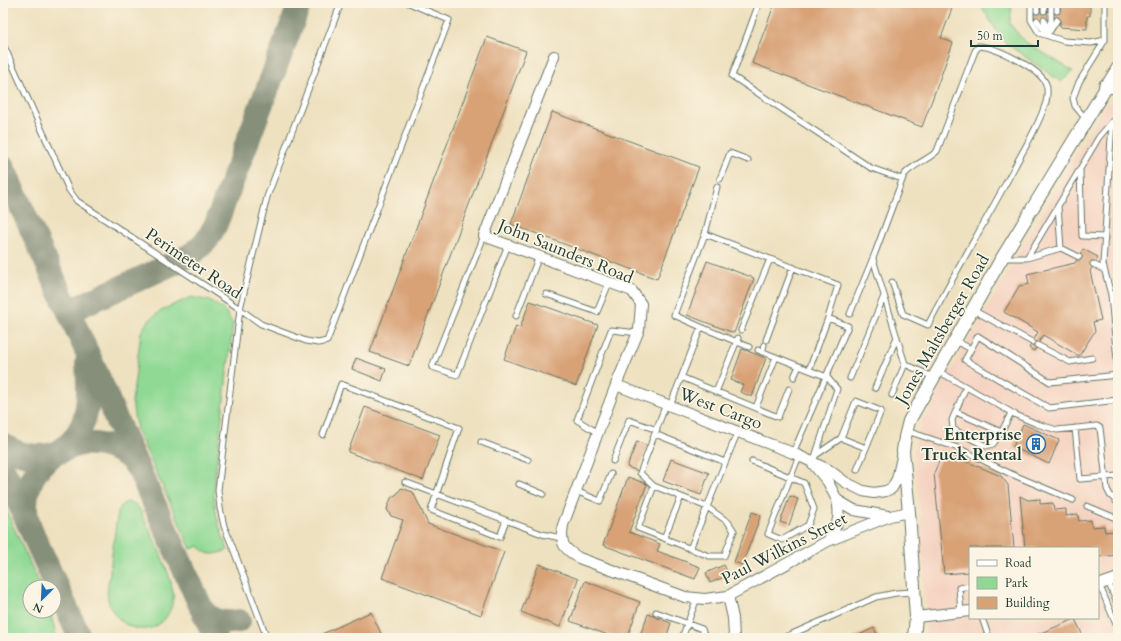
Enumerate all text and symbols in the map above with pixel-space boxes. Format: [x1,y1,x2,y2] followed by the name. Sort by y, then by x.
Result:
[971,22,1038,48] scale bar
[977,28,1004,44] text: 50 m
[492,213,637,289] street label: John Saunders Road
[141,223,247,304] street label: Perimeter Road
[889,250,995,411] street label: Jones Maltsberger Road
[675,382,766,435] street label: West Cargo
[921,423,1022,466] place label: Enterprise Truck Rental
[1025,433,1047,455] building icon: Enterprise Truck Rental
[717,507,852,590] street label: Paul Wilkins Street
[969,547,1099,619] legend
[1005,555,1032,571] text: Road
[1005,575,1029,591] text: Park
[22,579,62,619] north arrow
[1005,595,1050,611] text: Building
[30,599,46,616] text: N

